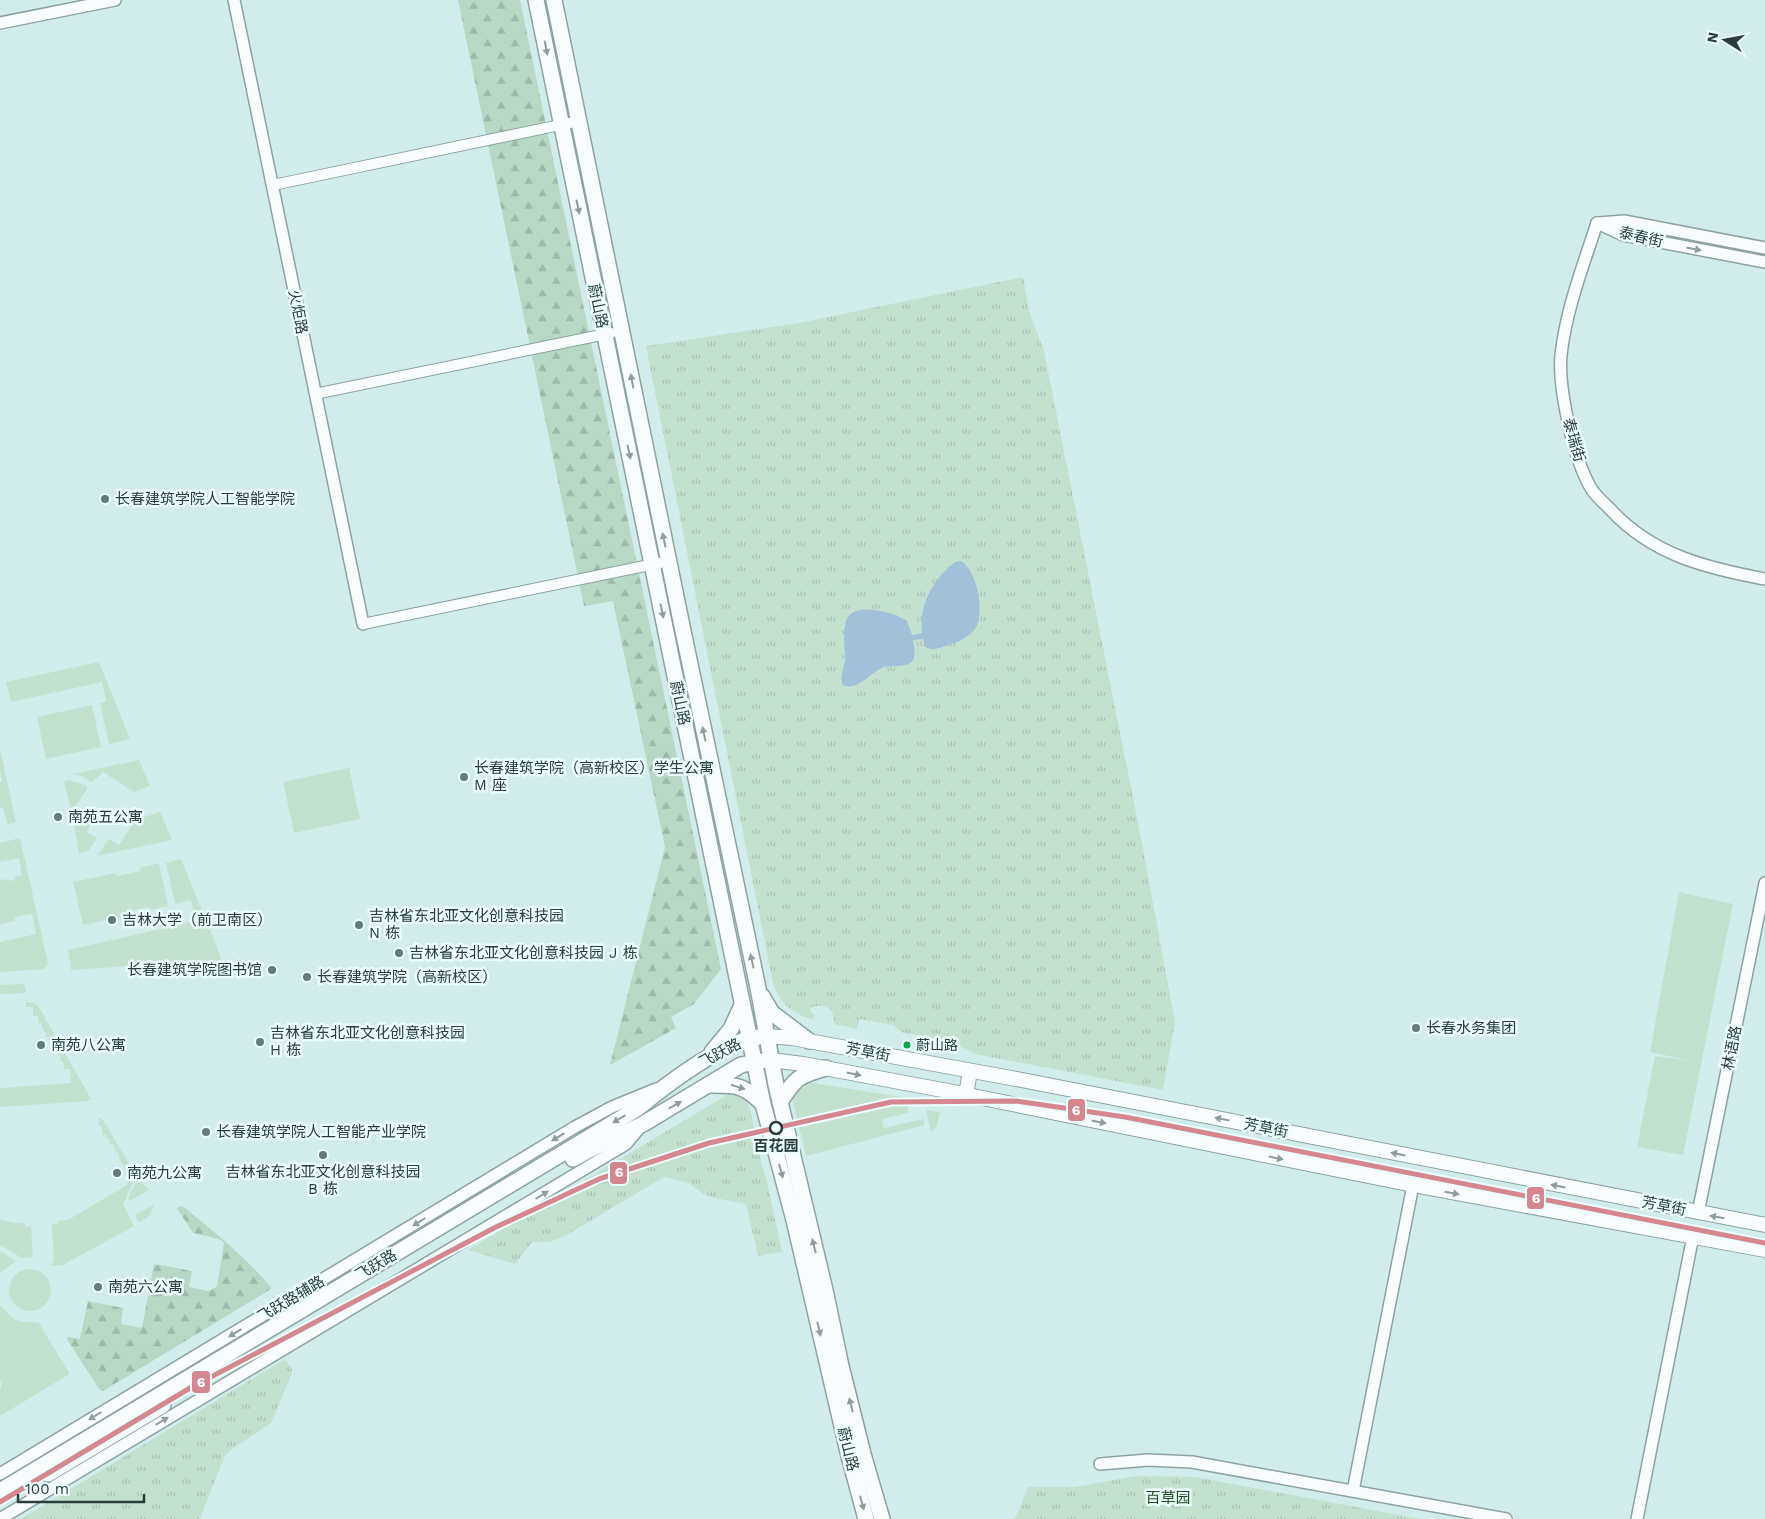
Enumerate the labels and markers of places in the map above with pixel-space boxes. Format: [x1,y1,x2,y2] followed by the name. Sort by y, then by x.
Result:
[115,490,295,508] place label: 长春建筑学院人工智能学院
[99,493,111,505] marker: 长春建筑学院人工智能学院
[474,759,714,794] place label: 长春建筑学院（高新校区）学生公寓 M 座
[458,771,470,783] marker: 长春建筑学院（高新校区）学生公寓 M 座
[68,808,143,826] place label: 南苑五公寓
[52,811,64,823] marker: 南苑五公寓
[369,907,564,942] place label: 吉林省东北亚文化创意科技园 N 栋
[122,911,272,929] place label: 吉林大学（前卫南区）
[106,914,118,926] marker: 吉林大学（前卫南区）
[353,919,365,931] marker: 吉林省东北亚文化创意科技园 N 栋
[409,944,638,962] place label: 吉林省东北亚文化创意科技园 J 栋
[393,947,405,959] marker: 吉林省东北亚文化创意科技园 J 栋
[127,961,262,979] place label: 长春建筑学院图书馆
[266,964,278,976] marker: 长春建筑学院图书馆
[317,968,497,986] place label: 长春建筑学院（高新校区）
[301,971,313,983] marker: 长春建筑学院（高新校区）
[1426,1019,1516,1037] place label: 长春水务集团
[1410,1022,1422,1034] marker: 长春水务集团
[270,1024,465,1059] place label: 吉林省东北亚文化创意科技园 H 栋
[51,1036,126,1054] place label: 南苑八公寓
[254,1036,266,1048] marker: 吉林省东北亚文化创意科技园 H 栋
[916,1037,958,1053] place label: 蔚山路
[35,1039,47,1051] marker: 南苑八公寓
[902,1040,912,1050] marker: 蔚山路
[769,1121,783,1135] marker: 百花园
[216,1123,426,1141] place label: 长春建筑学院人工智能产业学院
[200,1126,212,1138] marker: 长春建筑学院人工智能产业学院
[753,1137,799,1155] place label: 百花园
[317,1149,329,1161] marker: 吉林省东北亚文化创意科技园 B 栋
[225,1163,421,1198] place label: 吉林省东北亚文化创意科技园 B 栋
[127,1164,202,1182] place label: 南苑九公寓
[111,1167,123,1179] marker: 南苑九公寓
[108,1278,183,1296] place label: 南苑六公寓
[92,1281,104,1293] marker: 南苑六公寓

